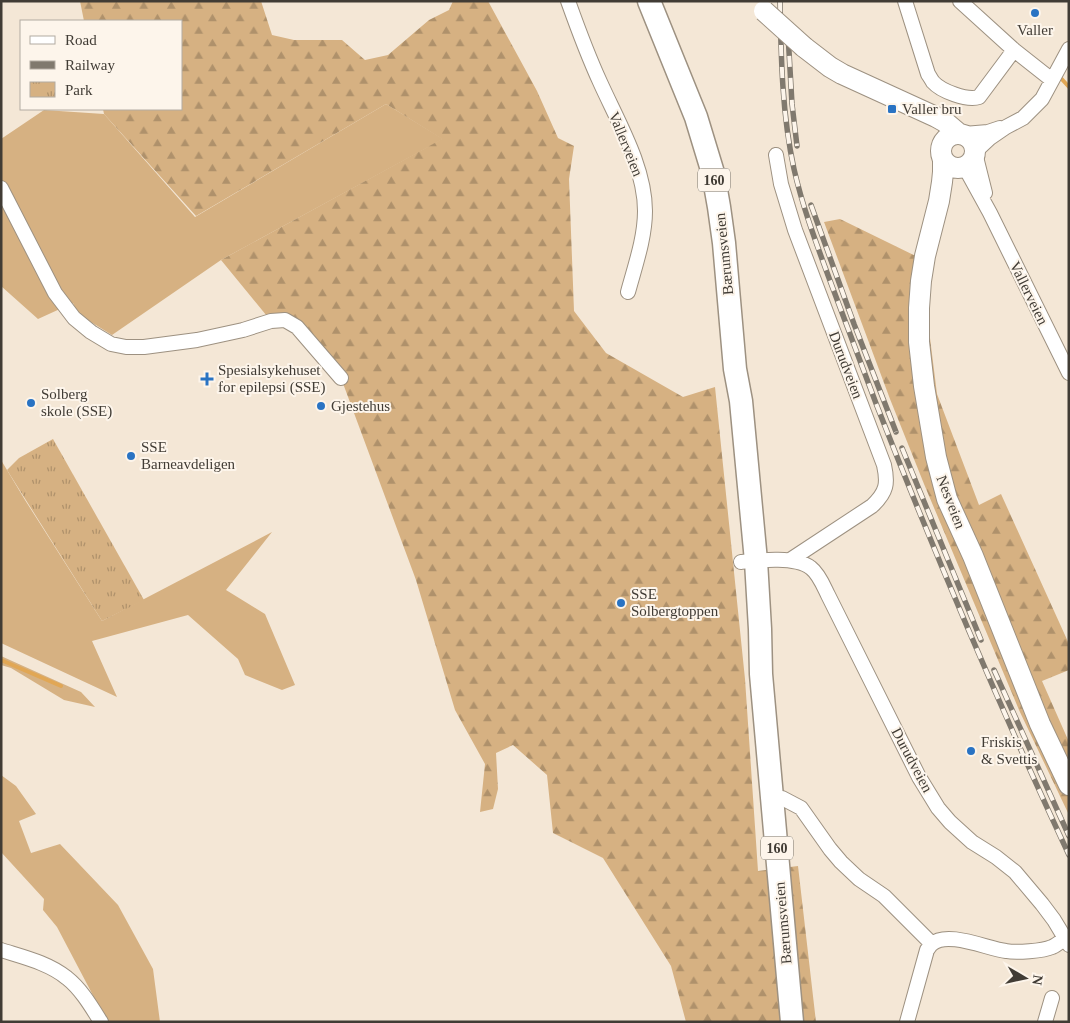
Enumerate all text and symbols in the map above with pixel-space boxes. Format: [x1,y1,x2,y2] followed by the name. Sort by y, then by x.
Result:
[1029,7,1041,19] marker: Valler
[20,20,182,110] legend
[1017,22,1053,38] place label: Valler
[65,32,97,48] text: Road
[65,57,115,73] text: Railway
[65,82,93,98] text: Park
[902,101,962,117] place label: Valler bru
[886,103,898,115] marker: Valler bru
[606,109,646,179] street label: Vallerveien
[698,168,730,192] road number: 160
[712,212,736,296] street label: Bærumsveien
[1007,259,1051,328] street label: Vallerveien
[826,329,866,401] street label: Durudveien
[218,362,325,396] place label: Spesialsykehuset for epilepsi (SSE)
[200,372,214,386] marker: Spesialsykehuset for epilepsi (SSE)
[41,386,112,420] place label: Solberg skole (SSE)
[25,397,37,409] marker: Solberg skole (SSE)
[331,398,390,414] place label: Gjestehus
[315,400,327,412] marker: Gjestehus
[141,439,236,472] place label: SSE Barneavdeligen
[125,450,137,462] marker: SSE Barneavdeligen
[934,473,969,531] street label: Nesveien
[631,586,719,619] place label: SSE Solbergtoppen
[615,597,627,609] marker: SSE Solbergtoppen
[888,725,936,795] street label: Durudveien
[981,734,1037,767] place label: Friskis & Svettis
[965,745,977,757] marker: Friskis & Svettis
[761,836,793,860] road number: 160
[771,881,795,965] street label: Bærumsveien
[1000,953,1050,1003] north arrow
[1029,974,1046,986] text: N

